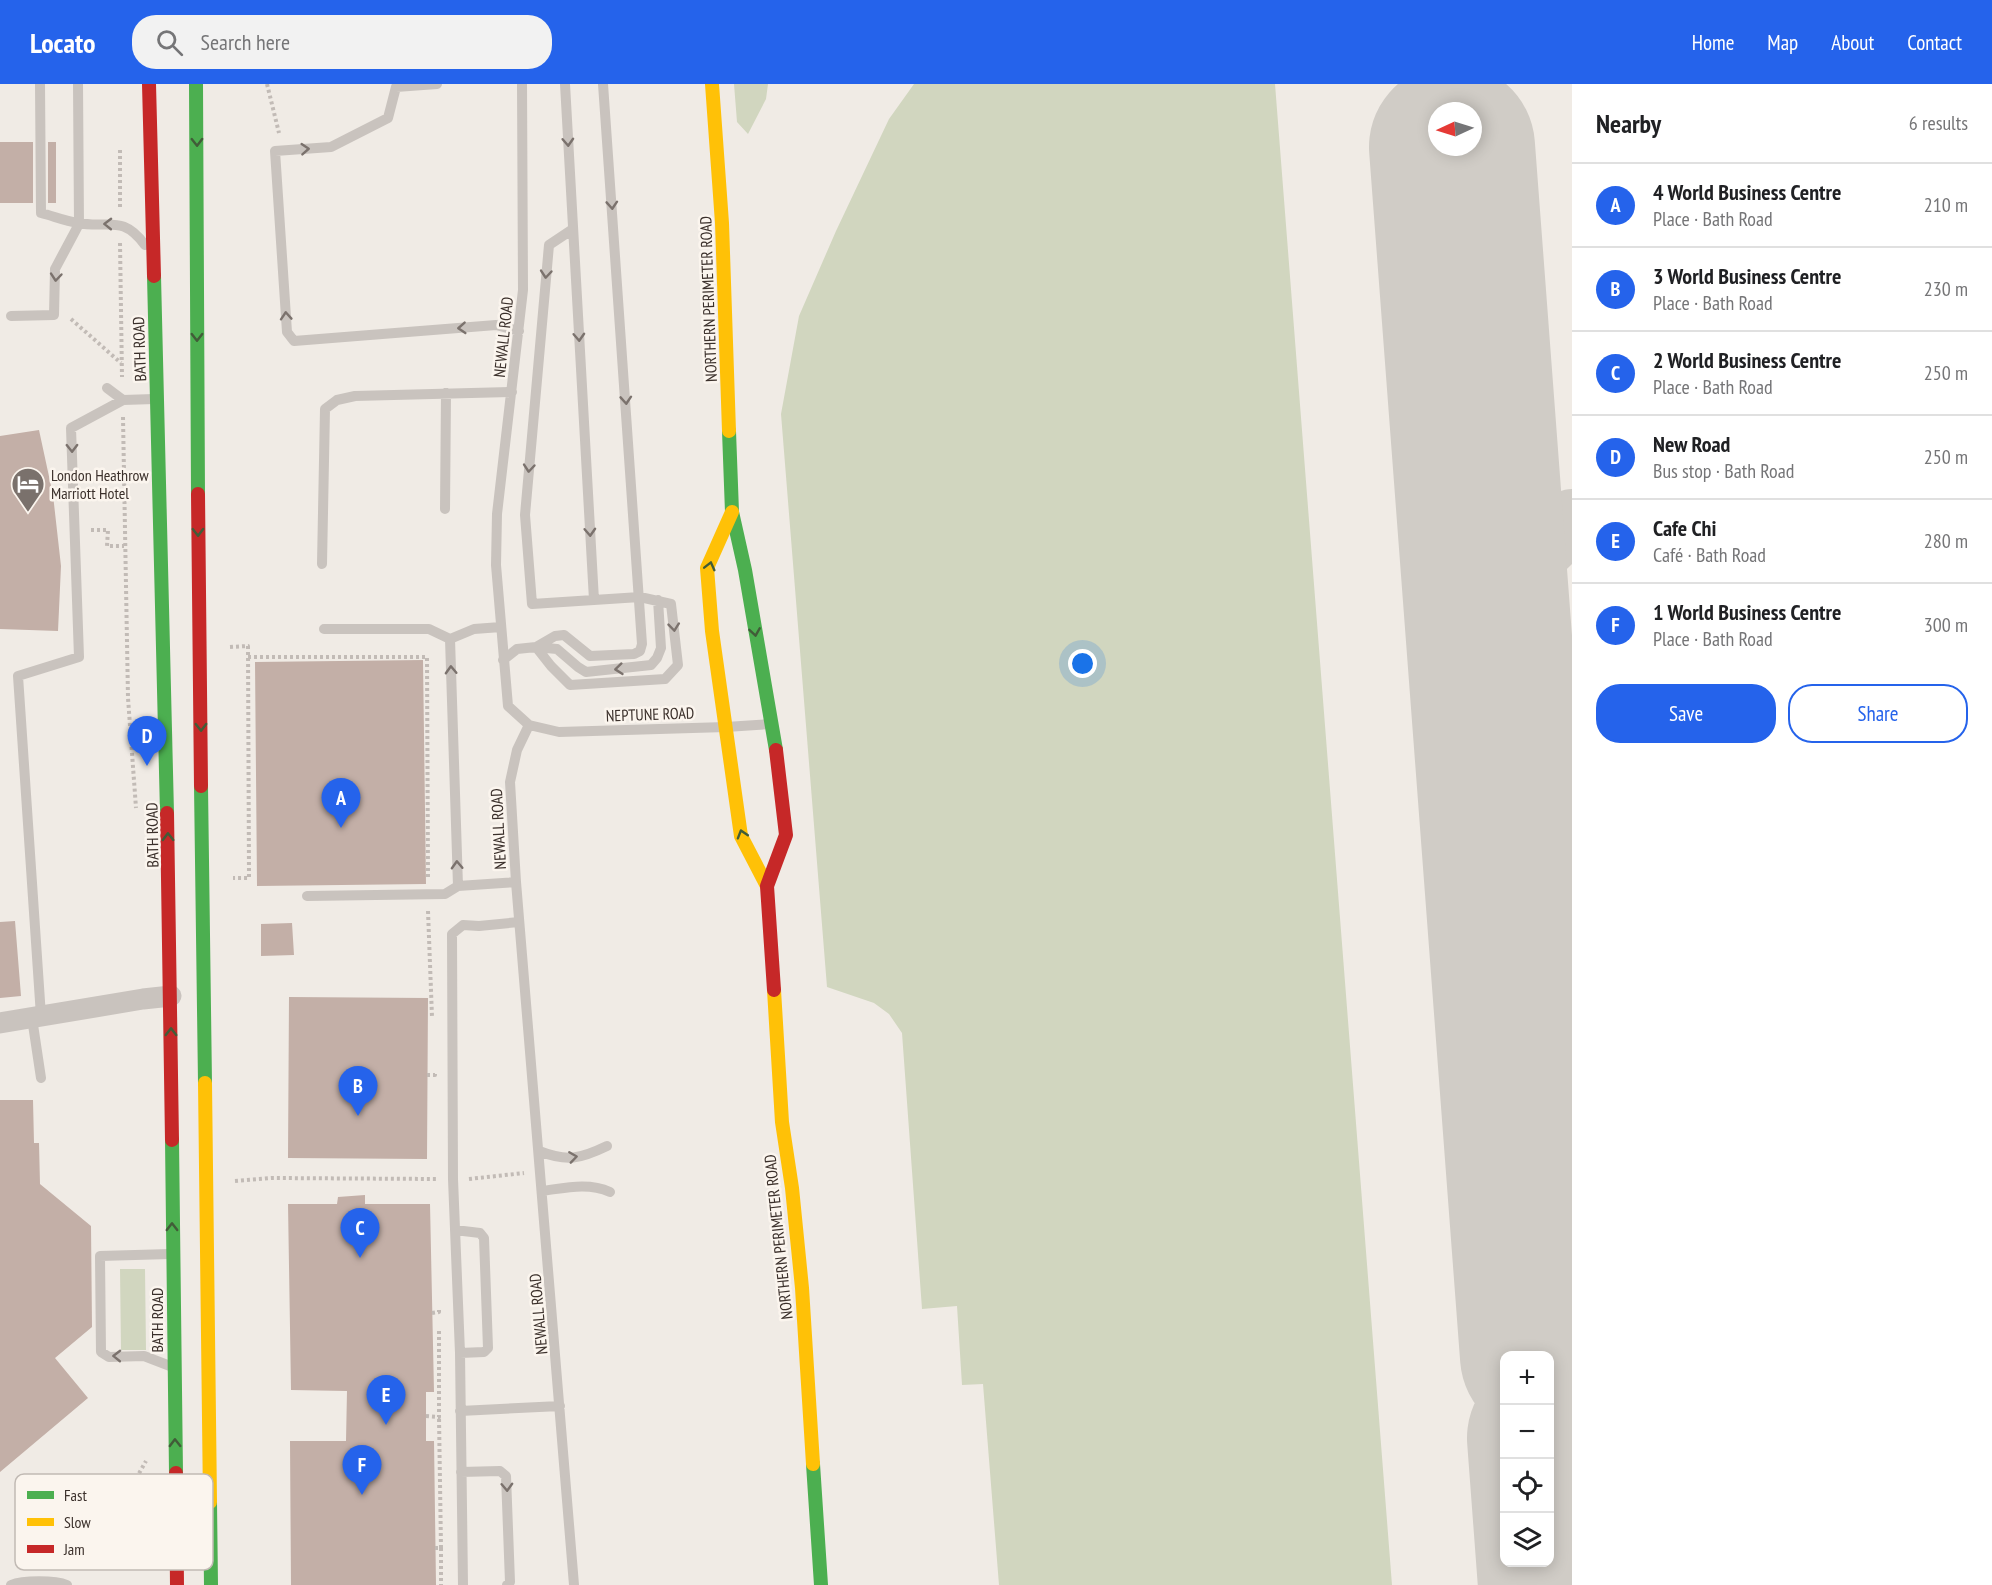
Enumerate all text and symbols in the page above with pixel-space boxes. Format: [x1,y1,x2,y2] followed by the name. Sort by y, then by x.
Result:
[132,15,552,69] search box
[30,24,96,61] text: Locato
[153,26,186,59] icon: search
[201,28,290,56] text: Search here
[1692,29,1734,56] text: Home
[1767,29,1798,56] text: Map
[1831,29,1874,56] text: About
[1907,29,1962,56] text: Contact
[1428,102,1482,156] north arrow
[1596,107,1661,140] text: Nearby
[1909,110,1968,136] text: 6 results
[191,138,203,147] one-way arrow
[562,138,575,147] one-way arrow
[300,143,309,156] one-way arrow
[1653,178,1841,206] text: 4 World Business Centre
[1610,192,1621,218] text: A
[1924,192,1968,218] text: 210 m
[605,201,618,210] one-way arrow
[1653,206,1773,232] text: Place · Bath Road
[695,216,721,382] street label: NORTHERN PERIMETER ROAD
[103,218,112,230] one-way arrow
[1653,262,1841,290] text: 3 World Business Centre
[540,269,553,278] one-way arrow
[50,272,63,281] one-way arrow
[1611,276,1620,302] text: B
[1924,276,1968,302] text: 230 m
[1653,290,1773,316] text: Place · Bath Road
[489,296,517,378] street label: NEWALL ROAD
[280,312,293,321] one-way arrow
[128,316,150,382] street label: BATH ROAD
[457,321,466,334] one-way arrow
[191,333,203,342] one-way arrow
[573,333,586,342] one-way arrow
[1653,346,1841,374] text: 2 World Business Centre
[1611,360,1620,386] text: C
[1924,360,1968,386] text: 250 m
[1653,374,1773,400] text: Place · Bath Road
[619,395,632,404] one-way arrow
[1653,430,1730,458] text: New Road
[65,444,78,453] one-way arrow
[1610,444,1621,470] text: D
[1924,444,1968,470] text: 250 m
[1653,458,1794,484] text: Bus stop · Bath Road
[523,464,536,473] one-way arrow
[51,465,149,503] place label: London Heathrow Marriott Hotel
[10,466,46,513] hotel icon: London Heathrow Marriott Hotel
[1653,514,1716,542] text: Cafe Chi
[583,527,596,536] one-way arrow
[192,528,205,537] one-way arrow
[1611,528,1620,554] text: E
[1924,528,1968,554] text: 280 m
[1653,542,1766,568] text: Café · Bath Road
[703,561,716,571] one-way arrow
[1653,598,1841,626] text: 1 World Business Centre
[1611,612,1620,638] text: F
[1924,612,1968,638] text: 300 m
[667,623,679,632] one-way arrow
[1653,626,1773,652] text: Place · Bath Road
[748,627,760,636] one-way arrow
[1068,649,1097,678] your location
[615,662,624,674] one-way arrow
[444,665,457,674] one-way arrow
[1596,684,1776,743] button: Save
[1788,684,1968,743] button: Share
[605,702,695,726] street label: NEPTUNE ROAD
[128,716,166,766] pin: D
[195,723,207,732] one-way arrow
[322,778,360,828] pin: A
[486,788,510,870] street label: NEWALL ROAD
[141,802,163,868] street label: BATH ROAD
[737,829,749,839] one-way arrow
[162,832,174,841] one-way arrow
[451,860,463,869] one-way arrow
[165,1027,177,1036] one-way arrow
[338,1066,378,1116] pin: B
[569,1151,578,1164] one-way arrow
[759,1153,797,1321] street label: NORTHERN PERIMETER ROAD
[340,1208,380,1258] pin: C
[166,1222,179,1231] one-way arrow
[525,1273,551,1355] street label: NEWALL ROAD
[147,1288,167,1353] street label: BATH ROAD
[112,1350,121,1362] one-way arrow
[1500,1351,1554,1567] map controls
[1500,1351,1554,1405] button: +
[366,1376,406,1425] pin: E
[1500,1405,1554,1459] button: −
[168,1438,181,1447] one-way arrow
[342,1446,382,1495] pin: F
[1500,1459,1554,1513] button: locate
[15,1474,213,1570] legend
[500,1483,513,1492] one-way arrow
[64,1485,87,1505] text: Fast
[64,1512,91,1532] text: Slow
[1500,1513,1554,1567] button: layers
[63,1539,85,1559] text: Jam

